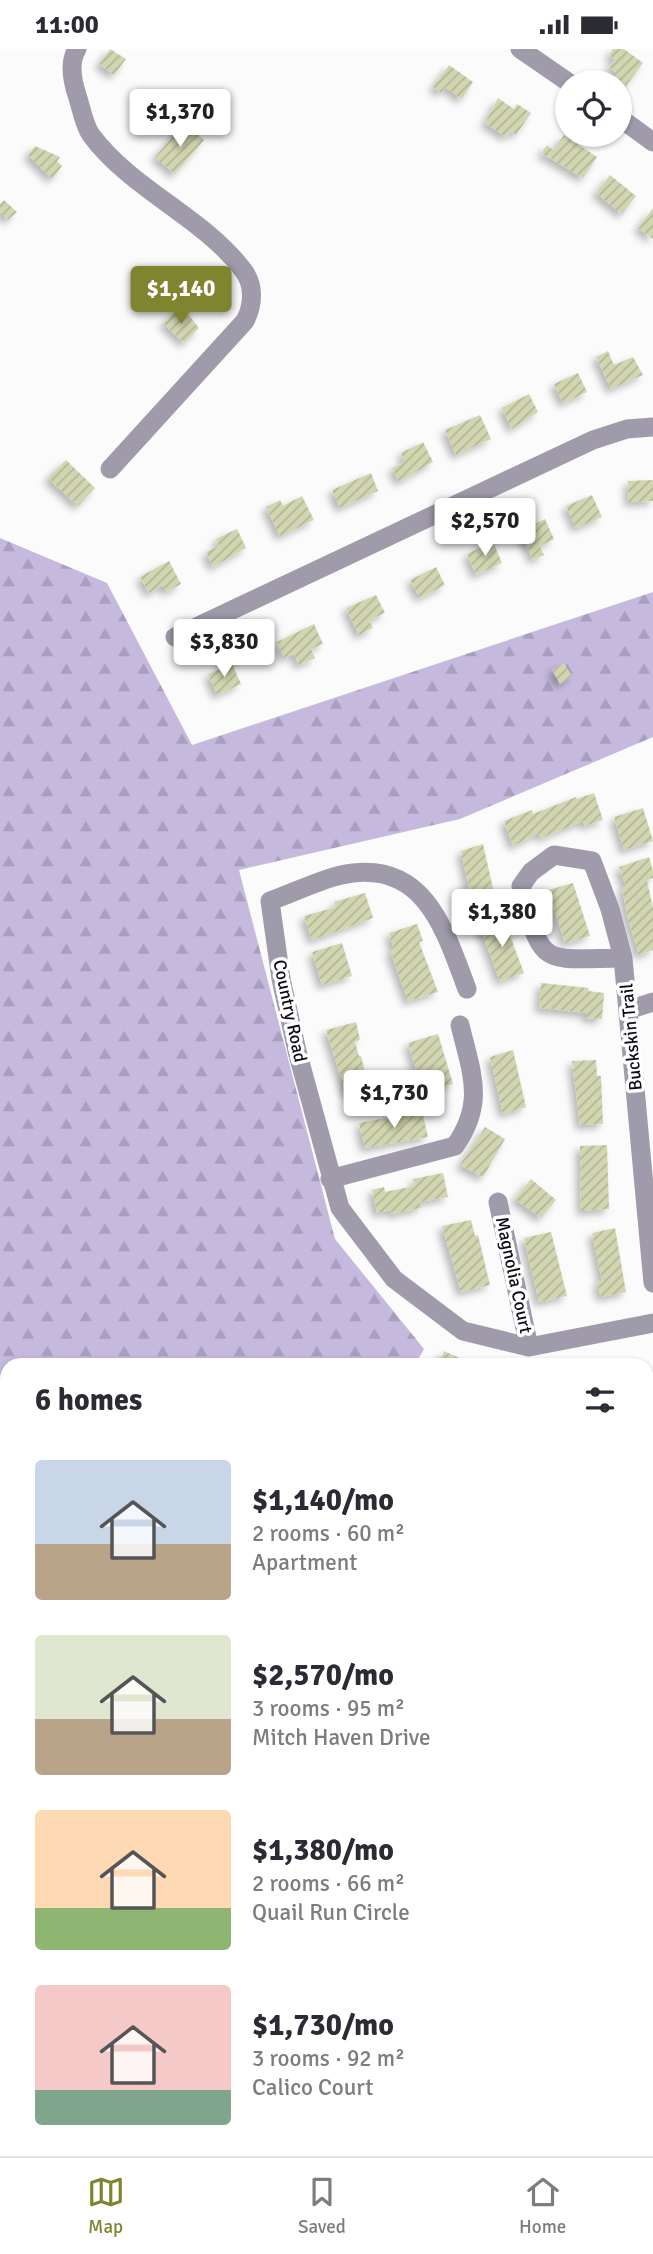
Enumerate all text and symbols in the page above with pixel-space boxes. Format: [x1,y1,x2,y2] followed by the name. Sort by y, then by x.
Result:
[35,9,99,41] text: 11:00
[555,70,632,147] map controls
[555,70,632,147] button: locate
[123,90,237,149] pin: $1,370
[146,97,214,126] text: $1,370
[124,267,238,326] pin: $1,140
[147,274,215,303] text: $1,140
[428,498,542,558] pin: $2,570
[451,506,519,535] text: $2,570
[167,619,281,679] pin: $3,830
[190,627,258,656] text: $3,830
[445,890,559,949] pin: $1,380
[468,897,536,926] text: $1,380
[268,958,312,1064] street label: Country Road
[615,983,647,1091] street label: Buckskin Trail
[337,1070,451,1130] pin: $1,730
[360,1078,428,1107] text: $1,730
[491,1215,537,1335] street label: Magnolia Court
[581,1381,619,1419] icon: filters
[35,1382,142,1419] text: 6 homes
[252,1482,394,1519] text: $1,140/mo
[91,1488,175,1572] icon: home
[252,1519,405,1548] text: 2 rooms · 60 m²
[252,1548,357,1577] text: Apartment
[252,1657,394,1694] text: $2,570/mo
[91,1663,175,1747] icon: home
[252,1694,405,1723] text: 3 rooms · 95 m²
[252,1723,431,1752] text: Mitch Haven Drive
[252,1832,394,1869] text: $1,380/mo
[91,1838,175,1922] icon: home
[252,1869,405,1898] text: 2 rooms · 66 m²
[252,1898,410,1927] text: Quail Run Circle
[252,2007,394,2044] text: $1,730/mo
[91,2013,175,2097] icon: home
[252,2044,405,2073] text: 3 rooms · 92 m²
[252,2073,373,2102] text: Calico Court
[87,2173,125,2239] tab: Map
[298,2173,346,2239] tab: Saved
[519,2173,566,2239] tab: Home

